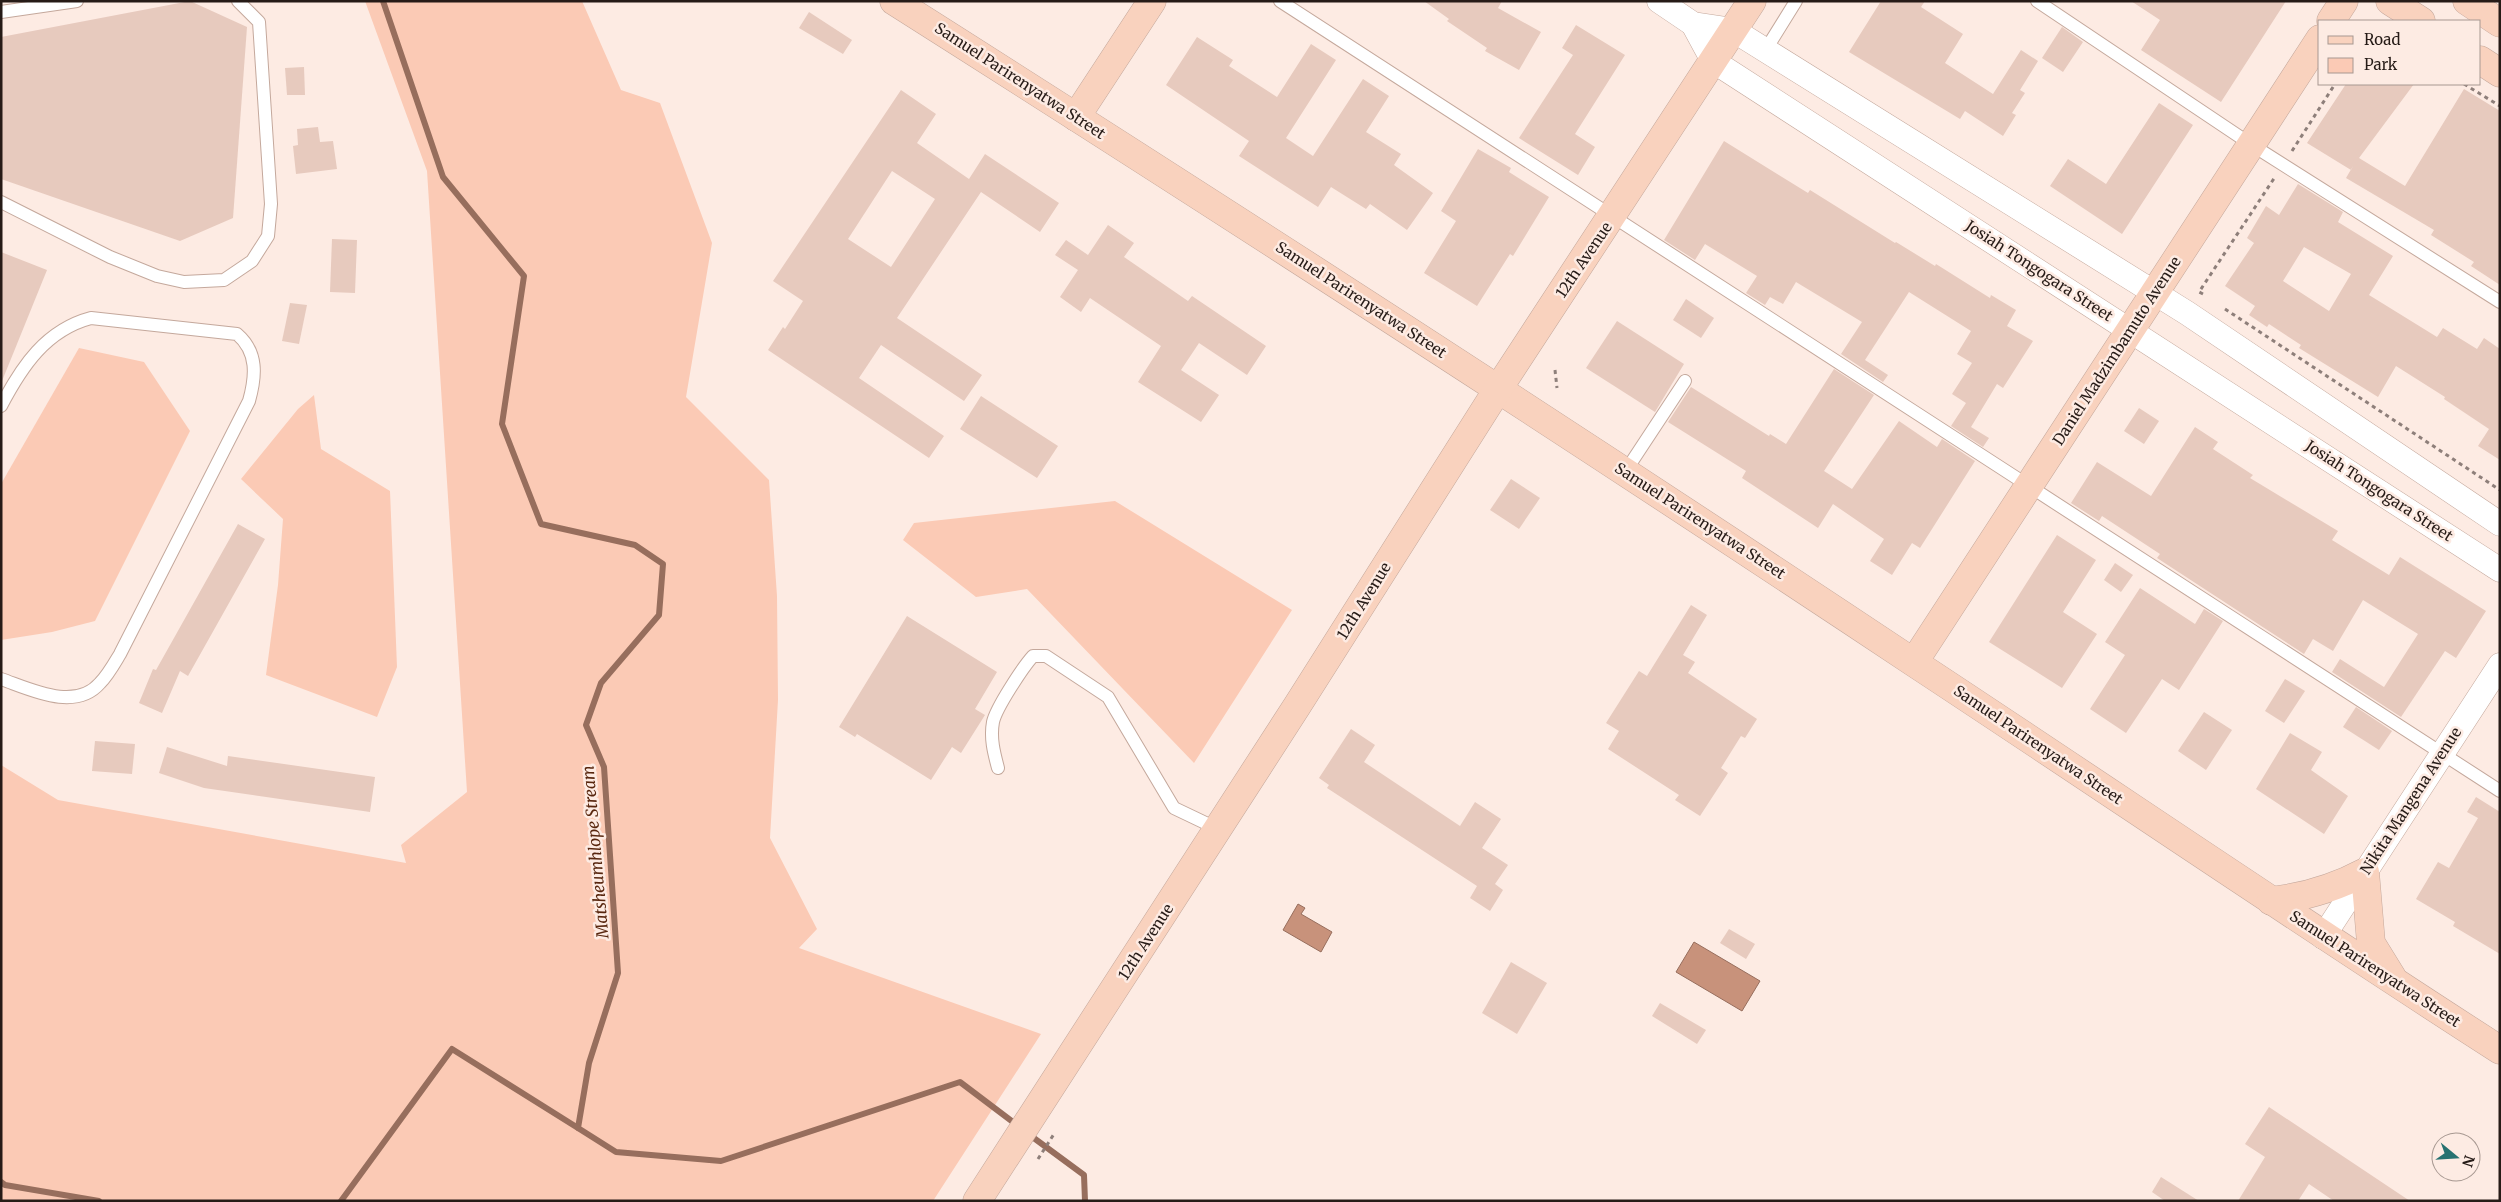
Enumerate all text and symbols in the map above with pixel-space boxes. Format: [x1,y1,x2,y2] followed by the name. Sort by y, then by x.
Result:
[931,18,1109,143] street label: Samuel Parirenyatwa Street
[2318,20,2481,85] legend
[2364,30,2400,49] text: Road
[2364,55,2398,74] text: Park
[1961,215,2117,325] street label: Josiah Tongogara Street
[1551,218,1616,301] street label: 12th Avenue
[1272,237,1450,362] street label: Samuel Parirenyatwa Street
[2048,253,2185,449] street label: Daniel Madzimbamuto Avenue
[2301,435,2457,545] street label: Josiah Tongogara Street
[1611,458,1789,583] street label: Samuel Parirenyatwa Street
[1332,559,1395,643] street label: 12th Avenue
[1950,681,2126,808] street label: Samuel Parirenyatwa Street
[2356,723,2465,878] street label: Nikita Mangena Avenue
[577,765,613,940] water label: Matsheumhlope Stream
[1114,900,1177,983] street label: 12th Avenue
[2286,906,2464,1031] street label: Samuel Parirenyatwa Street
[2431,1132,2481,1182] north arrow
[2458,1153,2479,1169] text: N

